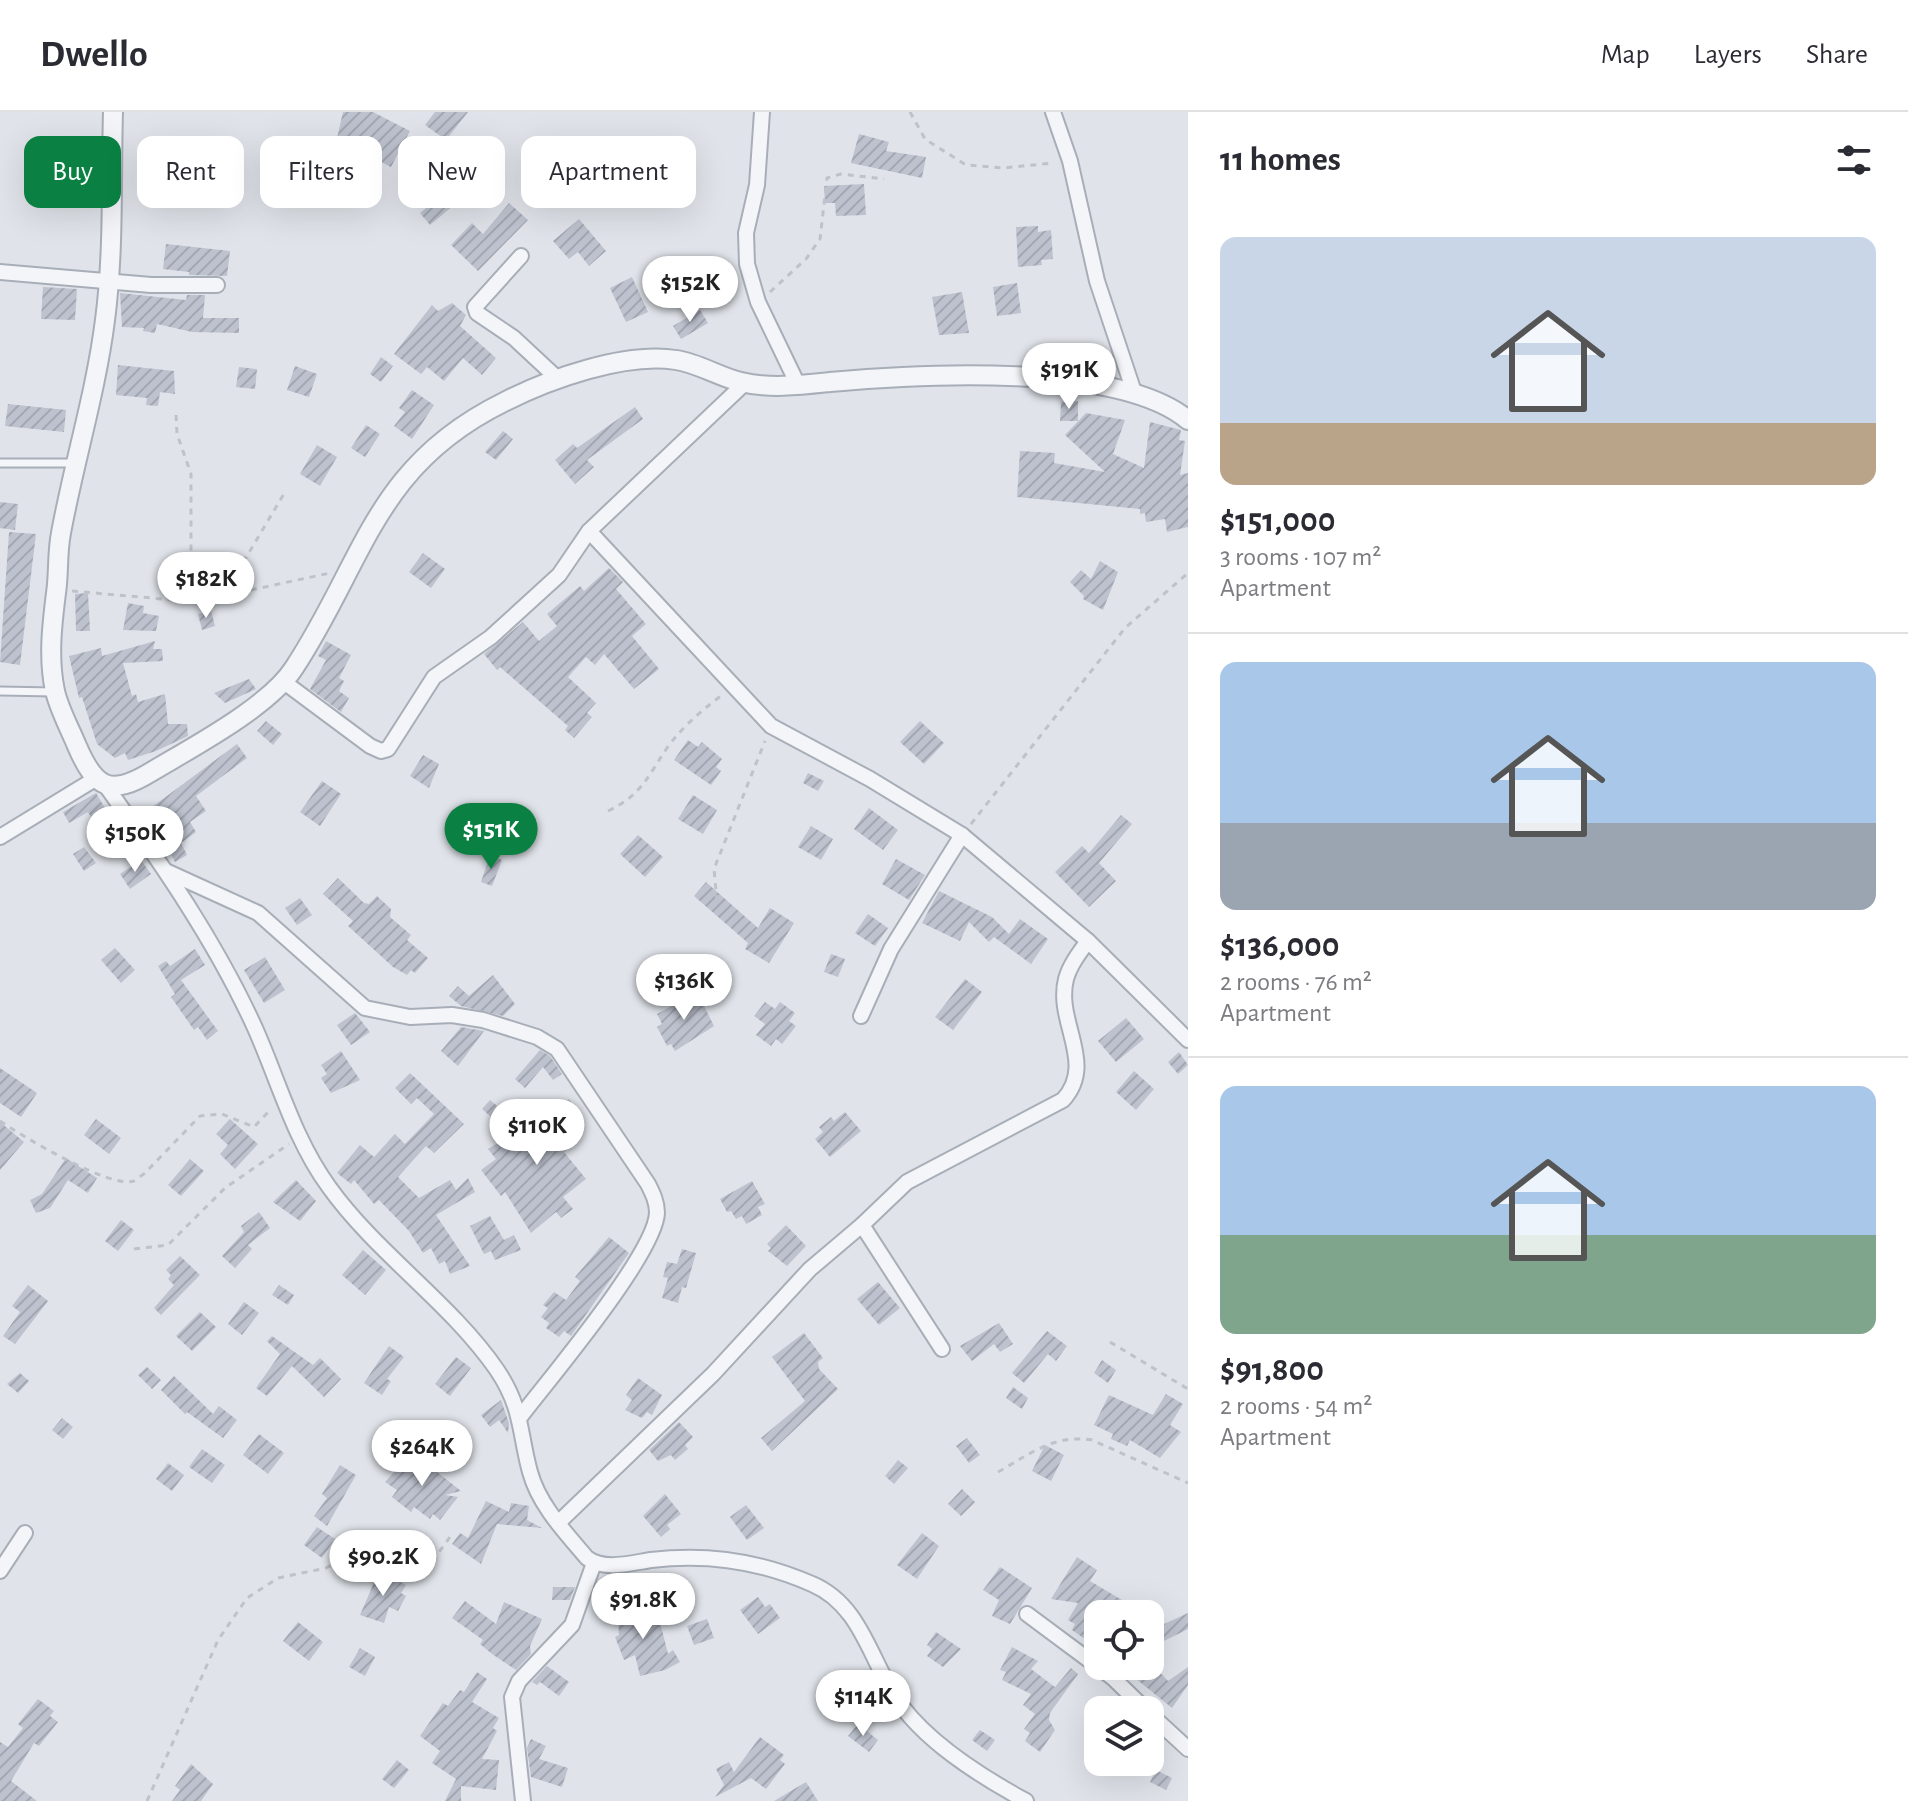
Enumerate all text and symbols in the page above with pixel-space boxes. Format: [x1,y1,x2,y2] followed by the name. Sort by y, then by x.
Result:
[40,36,148,74] text: Dwello
[1601,41,1650,69] text: Map
[1694,41,1762,69] text: Layers
[1806,41,1868,69] text: Share
[24,136,121,208] chip: Buy
[137,136,244,208] chip: Rent
[260,136,382,208] chip: Filters
[398,136,505,208] chip: New
[521,136,696,208] chip: Apartment
[1832,138,1876,182] icon: filters
[1220,143,1341,177] text: 11 homes
[634,256,746,324] pin: $152K
[660,269,720,295] text: $152K
[1476,289,1620,433] icon: home
[1013,343,1125,411] pin: $191K
[1040,356,1098,382] text: $191K
[1220,504,1335,538] text: $151,000
[1220,544,1381,570] text: 3 rooms · 107 m²
[150,552,262,620] pin: $182K
[175,565,237,591] text: $182K
[1220,575,1331,601] text: Apartment
[1476,714,1620,858] icon: home
[435,803,547,871] pin: $151K
[79,806,191,874] pin: $150K
[463,816,519,842] text: $151K
[104,819,166,845] text: $150K
[1220,929,1340,963] text: $136,000
[628,954,740,1022] pin: $136K
[654,967,714,993] text: $136K
[1220,969,1372,995] text: 2 rooms · 76 m²
[1220,1000,1331,1026] text: Apartment
[481,1099,593,1167] pin: $110K
[507,1112,567,1138] text: $110K
[1476,1138,1620,1282] icon: home
[1220,1353,1324,1387] text: $91,800
[1220,1393,1372,1419] text: 2 rooms · 54 m²
[366,1420,478,1488] pin: $264K
[1220,1424,1331,1450] text: Apartment
[390,1433,454,1459] text: $264K
[318,1530,448,1598] pin: $90.2K
[347,1543,419,1569] text: $90.2K
[578,1573,708,1641] pin: $91.8K
[609,1586,677,1612] text: $91.8K
[1084,1600,1164,1776] map controls
[1084,1600,1164,1680] button: locate
[807,1670,919,1738] pin: $114K
[834,1683,892,1709] text: $114K
[1084,1696,1164,1776] button: layers

